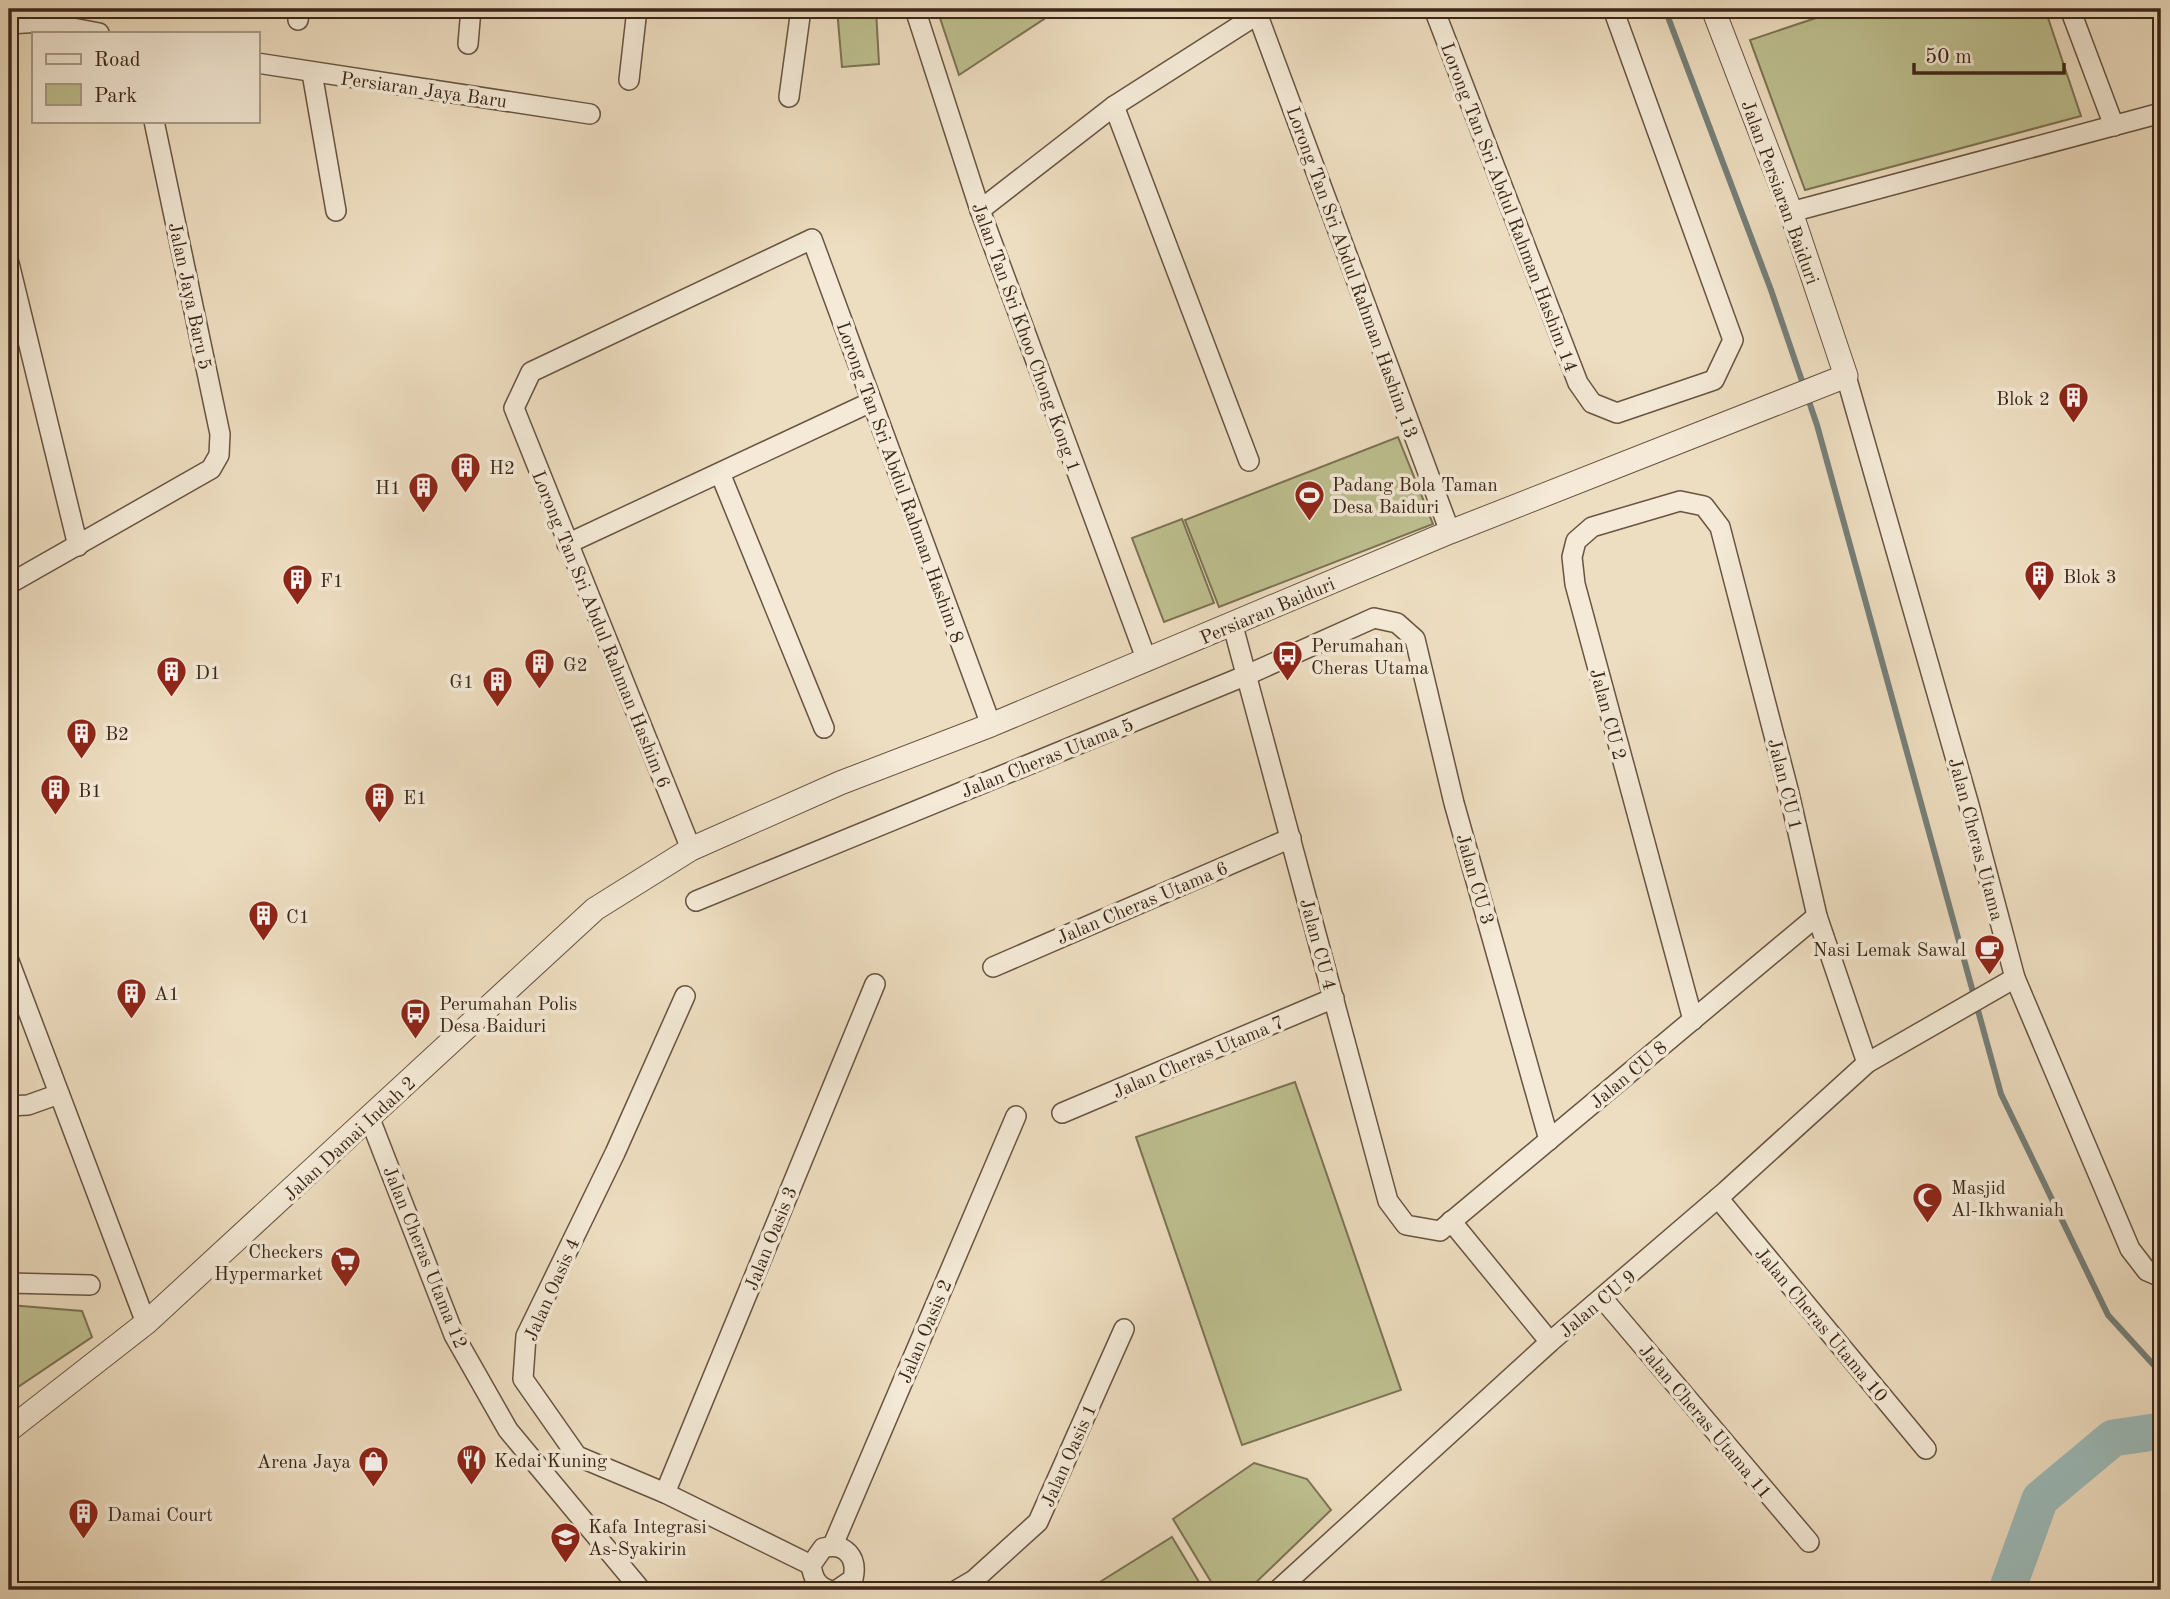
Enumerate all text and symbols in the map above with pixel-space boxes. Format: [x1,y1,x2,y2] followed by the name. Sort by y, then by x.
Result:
[32,32,259,122] legend
[1914,32,2065,76] scale bar
[1436,40,1580,375] street label: Lorong Tan Sri Abdul Rahman Hashim 14
[1925,47,1972,68] text: 50 m
[94,50,141,71] text: Road
[339,70,508,113] street label: Persiaran Jaya Baru
[94,86,137,107] text: Park
[1736,98,1821,287] street label: Jalan Persiaran Baiduri
[1282,104,1420,441] street label: Lorong Tan Sri Abdul Rahman Hashim 13
[967,201,1082,475] street label: Jalan Tan Sri Khoo Chong Kong 1
[164,221,213,372] street label: Jalan Jaya Baru 5
[832,320,966,646] street label: Lorong Tan Sri Abdul Rahman Hashim 8
[2056,381,2090,425] building icon: Blok 2
[1996,391,2050,410] place label: Blok 2
[449,450,483,494] building icon: H2
[489,460,515,479] place label: H2
[527,469,672,791] street label: Lorong Tan Sri Abdul Rahman Hashim 6
[407,470,441,514] building icon: H1
[1332,477,1498,518] place label: Padang Bola Taman Desa Baiduri
[1292,478,1326,522] sports icon: Padang Bola Taman Desa Baiduri
[375,480,401,499] place label: H1
[2023,559,2057,603] building icon: Blok 3
[280,563,314,607] building icon: F1
[2063,569,2117,588] place label: Blok 3
[320,573,344,592] place label: F1
[1198,575,1338,649] street label: Persiaran Baiduri
[1311,638,1429,679] place label: Perumahan Cheras Utama
[1271,639,1305,683] bus stop icon: Perumahan Cheras Utama
[523,647,557,691] building icon: G2
[155,655,189,699] building icon: D1
[563,657,588,676] place label: G2
[480,664,514,708] building icon: G1
[195,665,221,684] place label: D1
[1585,667,1628,762] street label: Jalan CU 2
[449,674,474,693] place label: G1
[65,716,99,760] building icon: B2
[959,716,1137,803] street label: Jalan Cheras Utama 5
[105,726,129,745] place label: B2
[1763,737,1804,832] street label: Jalan CU 1
[1944,756,2006,924] street label: Jalan Cheras Utama
[38,773,72,817] building icon: B1
[363,780,397,824] building icon: E1
[78,783,102,802] place label: B1
[403,790,427,809] place label: E1
[1452,832,1496,927] street label: Jalan CU 3
[1055,860,1231,949] street label: Jalan Cheras Utama 6
[1295,897,1338,992] street label: Jalan CU 4
[246,899,280,943] building icon: C1
[286,909,310,928] place label: C1
[1972,932,2006,976] cafe icon: Nasi Lemak Sawal
[1813,942,1966,961] place label: Nasi Lemak Sawal
[114,976,148,1020] building icon: A1
[154,986,180,1005] place label: A1
[439,996,577,1037] place label: Perumahan Polis Desa Baiduri
[399,997,433,1041] bus stop icon: Perumahan Polis Desa Baiduri
[1111,1014,1287,1103] street label: Jalan Cheras Utama 7
[1588,1039,1672,1113] street label: Jalan CU 8
[281,1074,420,1206] street label: Jalan Damai Indah 2
[378,1164,469,1352] street label: Jalan Cheras Utama 12
[1951,1180,2064,1221] place label: Masjid Al-Ikhwaniah
[1911,1181,1945,1225] mosque icon: Masjid Al-Ikhwaniah
[743,1184,802,1294] street label: Jalan Oasis 3
[522,1236,584,1344] street label: Jalan Oasis 4
[214,1244,323,1285] place label: Checkers Hypermarket
[329,1245,363,1289] supermarket icon: Checkers Hypermarket
[1750,1245,1890,1406] street label: Jalan Cheras Utama 10
[1557,1268,1641,1342] street label: Jalan CU 9
[896,1277,957,1386] street label: Jalan Oasis 2
[1634,1342,1774,1503] street label: Jalan Cheras Utama 11
[1039,1402,1101,1510] street label: Jalan Oasis 1
[454,1443,488,1487] restaurant icon: Kedai Kuning
[357,1444,391,1488] shop icon: Arena Jaya
[494,1453,608,1472] place label: Kedai Kuning
[257,1454,352,1473] place label: Arena Jaya
[67,1497,101,1541] building icon: Damai Court
[107,1507,213,1526] place label: Damai Court
[588,1519,707,1560] place label: Kafa Integrasi As-Syakirin
[548,1520,582,1564] school or university icon: Kafa Integrasi As-Syakirin

